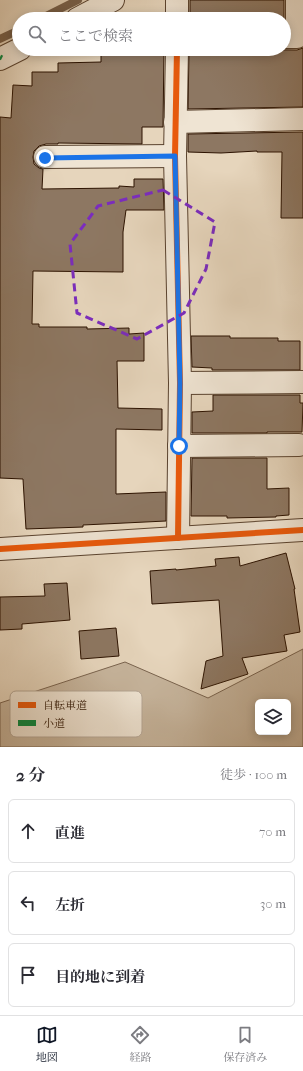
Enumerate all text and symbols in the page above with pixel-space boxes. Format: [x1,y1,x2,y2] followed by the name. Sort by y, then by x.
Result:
[12,12,291,56] search box
[26,23,48,45] icon: search
[58,27,133,45] text: ここで検索
[36,149,54,167] route end
[170,437,188,455] route start
[10,691,142,737] legend
[43,699,87,712] text: 自転車道
[255,699,291,735] map controls
[255,699,291,735] button: layers
[43,717,65,730] text: 小道
[16,765,45,785] text: 2 分
[220,767,287,782] text: 徒歩 · 100 m
[17,820,39,842] icon: ahead
[55,824,85,842] text: 直進
[259,824,286,839] text: 70 m
[17,892,39,914] icon: left
[55,896,85,914] text: 左折
[260,896,286,911] text: 30 m
[17,964,39,986] icon: arrive
[55,968,145,986] text: 目的地に到着
[36,1024,58,1064] tab: 地図
[129,1024,151,1064] tab: 経路
[223,1024,267,1064] tab: 保存済み

